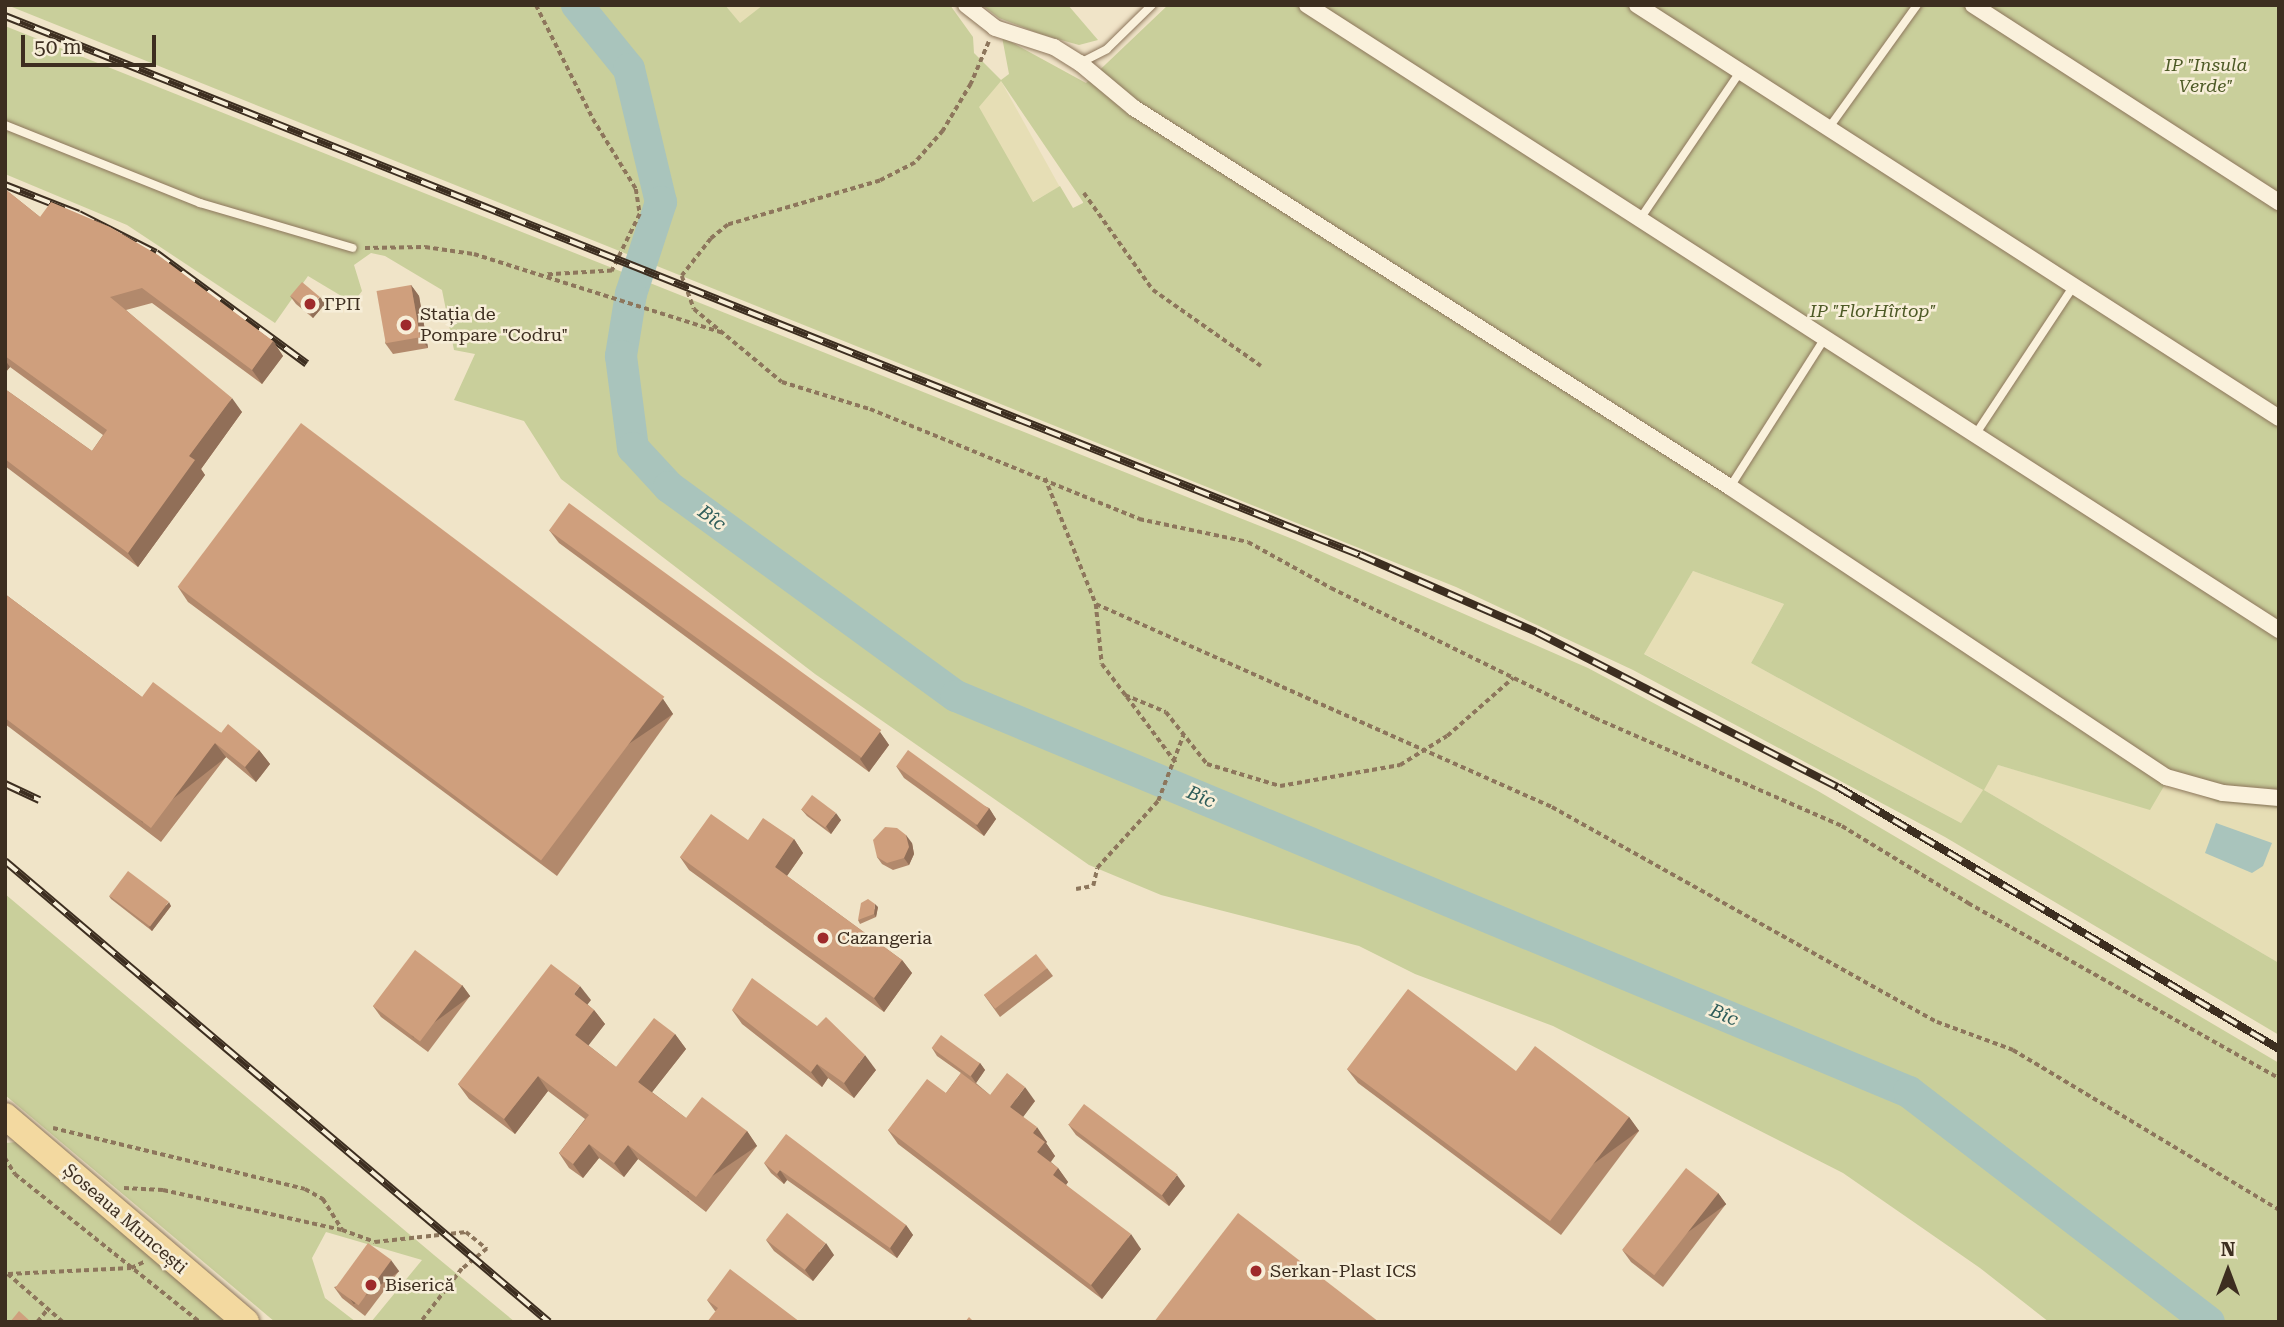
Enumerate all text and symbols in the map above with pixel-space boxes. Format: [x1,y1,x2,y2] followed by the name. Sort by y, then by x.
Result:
[24,21,159,65] scale bar
[34,35,82,59] text: 50 m
[2165,55,2247,98] park label: IP "Insula Verde"
[324,293,361,315] place label: ГРП
[302,296,318,312] marker: ГРП
[1810,300,1936,322] park label: IP "FlorHîrtop"
[420,304,568,346] place label: Stația de Pompare "Codru"
[398,317,414,333] marker: Stația de Pompare "Codru"
[694,500,730,536] water label: Bîc
[1183,781,1219,813] water label: Bîc
[837,927,932,949] place label: Cazangeria
[815,930,831,946] marker: Cazangeria
[1706,999,1742,1031] water label: Bîc
[59,1159,191,1279] street label: Șoseaua Muncești
[2193,1236,2263,1306] north arrow
[2221,1238,2235,1261] text: N
[1270,1260,1416,1282] place label: Serkan-Plast ICS
[1248,1263,1264,1279] marker: Serkan-Plast ICS
[385,1274,454,1296] place label: Biserică
[363,1277,379,1293] marker: Biserică

